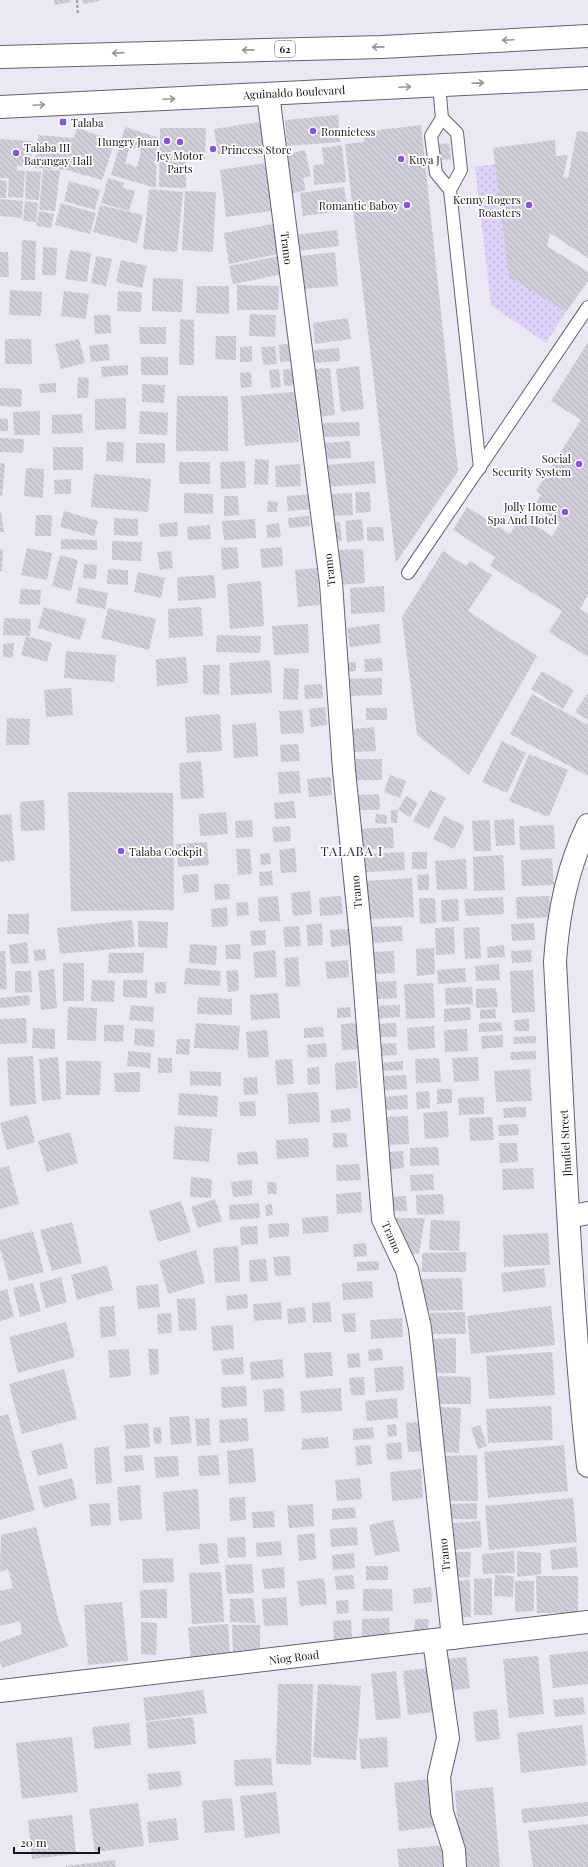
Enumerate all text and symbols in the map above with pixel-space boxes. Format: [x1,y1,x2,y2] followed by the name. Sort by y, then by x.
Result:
[502,37,515,44] one-way arrow
[275,41,295,57] road number: 62
[372,43,385,50] one-way arrow
[242,46,255,54] one-way arrow
[112,49,125,57] one-way arrow
[471,79,484,87] one-way arrow
[242,82,346,102] street label: Aguinaldo Boulevard
[398,83,411,90] one-way arrow
[162,95,175,103] one-way arrow
[32,102,45,109] one-way arrow
[71,115,104,130] place label: Talaba
[58,117,68,127] marker: Talaba
[321,124,375,139] place label: Ronnietess
[308,126,318,136] marker: Ronnietess
[97,134,159,149] place label: Hungry Juan
[162,136,172,146] marker: Hungry Juan
[175,137,185,147] marker: Jey Motor Parts
[24,140,92,168] place label: Talaba III Barangay Hall
[221,142,292,157] place label: Princess Store
[208,144,218,154] marker: Princess Store
[11,148,21,158] marker: Talaba III Barangay Hall
[155,148,204,176] place label: Jey Motor Parts
[409,152,440,167] place label: Kuya J
[396,154,406,164] marker: Kuya J
[453,192,521,220] place label: Kenny Rogers Roasters
[319,198,399,213] place label: Romantic Baboy
[402,200,412,210] marker: Romantic Baboy
[524,200,534,210] marker: Kenny Rogers Roasters
[278,231,296,265] street label: Tramo
[492,451,571,479] place label: Social Security System
[574,459,584,469] marker: Social Security System
[488,499,557,527] place label: Jolly Home Spa And Hotel
[560,507,570,517] marker: Jolly Home Spa And Hotel
[320,553,338,587] street label: Tramo
[321,842,383,859] district label: TALABA I
[129,844,203,859] place label: Talaba Cockpit
[116,846,126,856] marker: Talaba Cockpit
[347,875,365,909] street label: Tramo
[556,1109,574,1178] street label: Jhudiel Street
[378,1219,406,1255] street label: Tramo
[435,1538,453,1572] street label: Tramo
[268,1646,321,1668] street label: Niog Road
[14,1829,99,1855] scale bar
[20,1834,47,1850] text: 20 m

